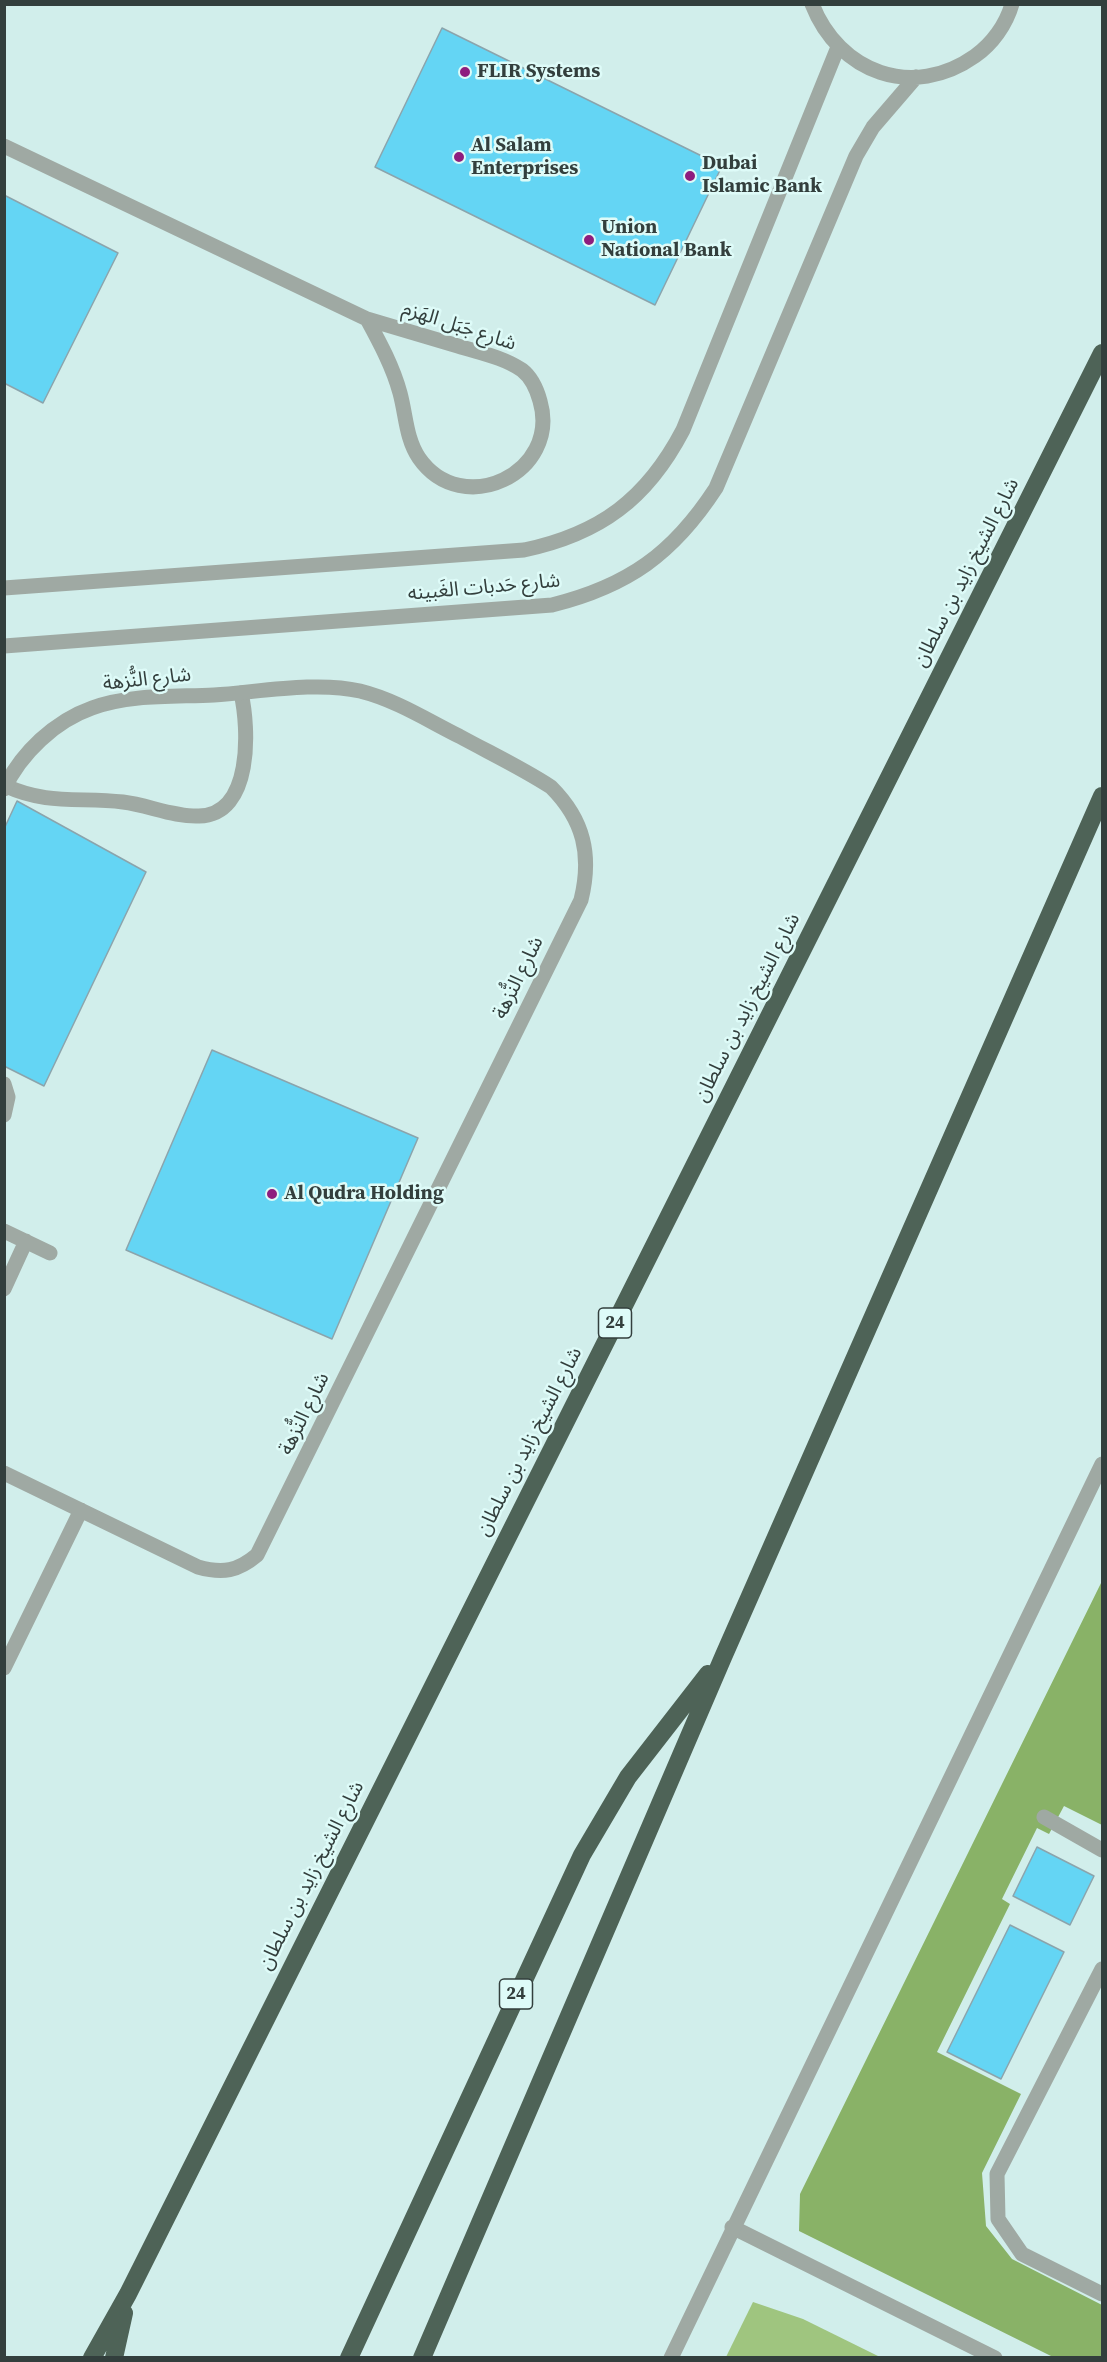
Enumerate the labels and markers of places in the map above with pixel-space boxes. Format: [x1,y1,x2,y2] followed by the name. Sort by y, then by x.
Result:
[477,60,600,84] place label: FLIR Systems
[458,65,472,79] marker: FLIR Systems
[471,134,578,181] place label: Al Salam Enterprises
[452,150,466,164] marker: Al Salam Enterprises
[702,152,822,199] place label: Dubai Islamic Bank
[683,169,697,183] marker: Dubai Islamic Bank
[601,216,732,263] place label: Union National Bank
[582,233,596,247] marker: Union National Bank
[284,1182,444,1206] place label: Al Qudra Holding
[265,1187,279,1201] marker: Al Qudra Holding

